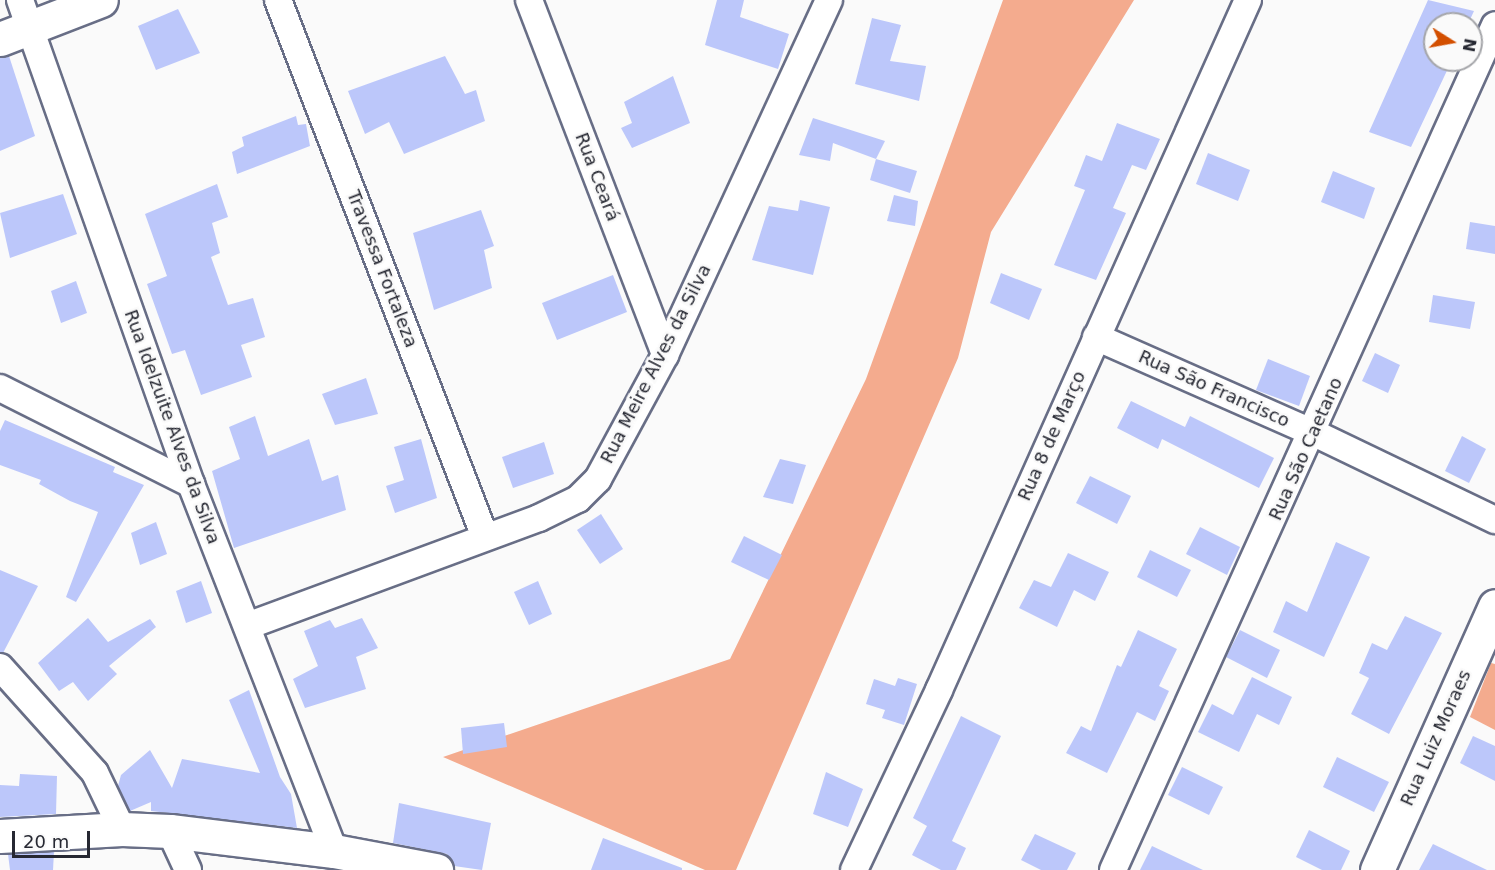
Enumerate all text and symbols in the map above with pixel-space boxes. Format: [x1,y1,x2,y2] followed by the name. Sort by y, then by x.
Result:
[1423,12,1483,72] north arrow
[1459,37,1480,54] text: N
[570,130,624,224] street label: Rua Ceará
[342,187,422,351] street label: Travessa Fortaleza
[596,261,716,467] street label: Rua Meire Alves da Silva
[119,307,225,547] street label: Rua Idelzuite Alves da Silva
[1135,346,1293,432] street label: Rua São Francisco
[1014,368,1090,504] street label: Rua 8 de Março
[1265,374,1347,524] street label: Rua São Caetano
[1396,667,1476,809] street label: Rua Luiz Moraes
[15,819,93,857] scale bar
[23,831,69,852] text: 20 m

